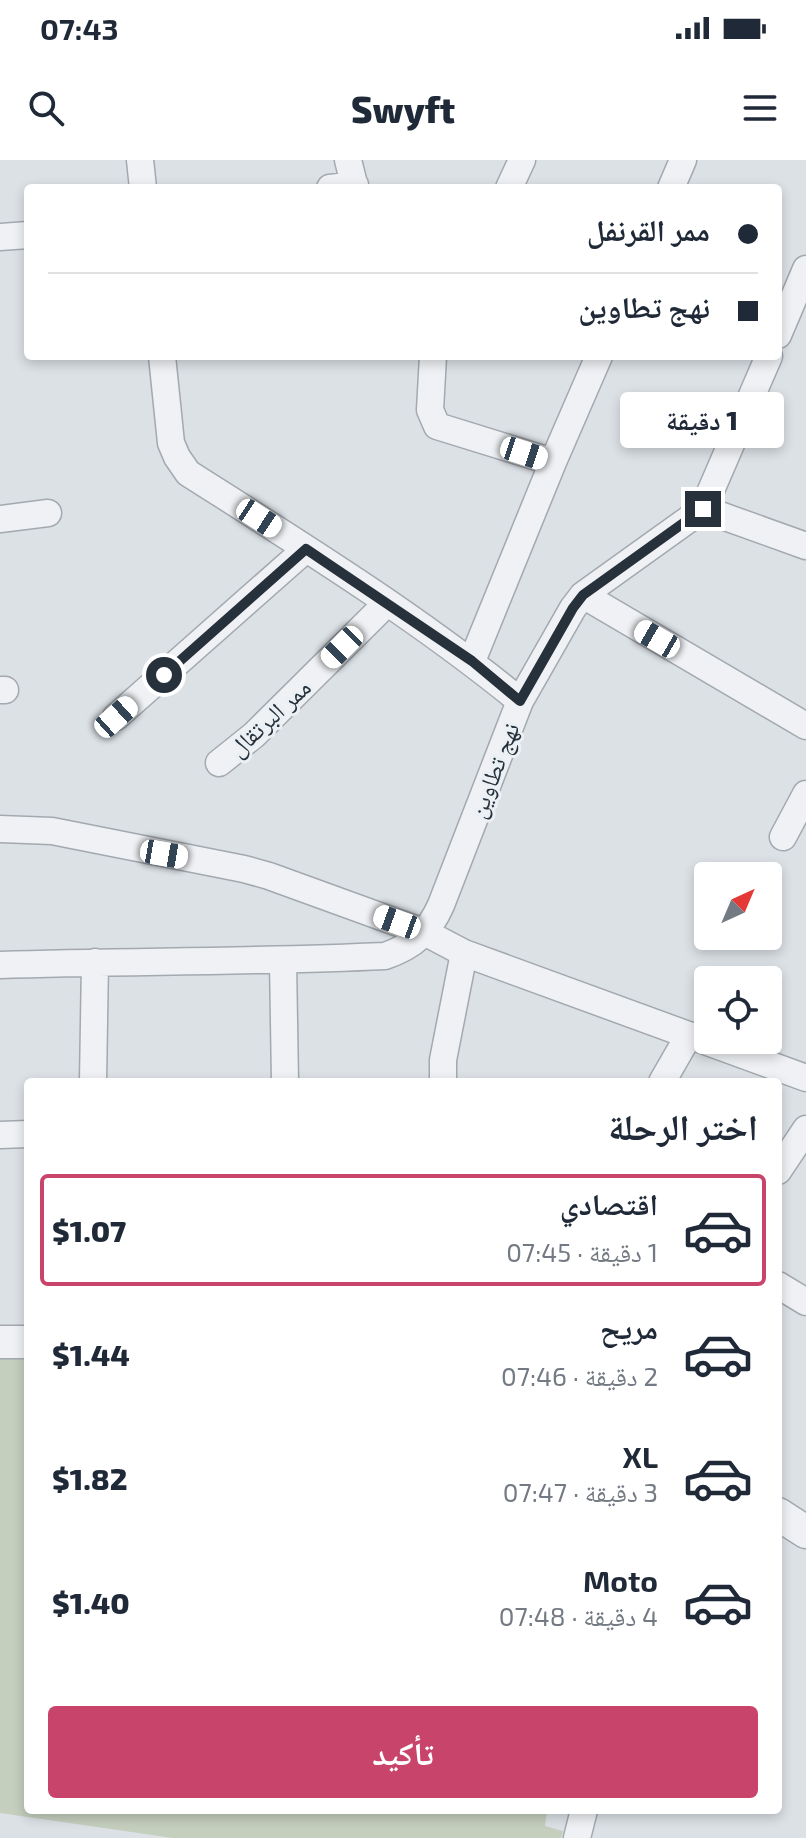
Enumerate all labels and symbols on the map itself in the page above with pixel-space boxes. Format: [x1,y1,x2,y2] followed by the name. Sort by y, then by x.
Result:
[621,393,785,449] callout: 1 دقيقة
[497,434,551,472] car
[685,491,721,527] route end
[232,495,286,541] car
[630,617,684,661] car
[317,622,367,672] car
[146,657,182,693] route start
[222,672,317,763] street label: ممر البرتقال
[90,692,142,742] car
[462,718,526,823] street label: نهج تطاوين
[138,838,190,870] car
[694,862,782,950] north arrow
[370,903,424,941] car

